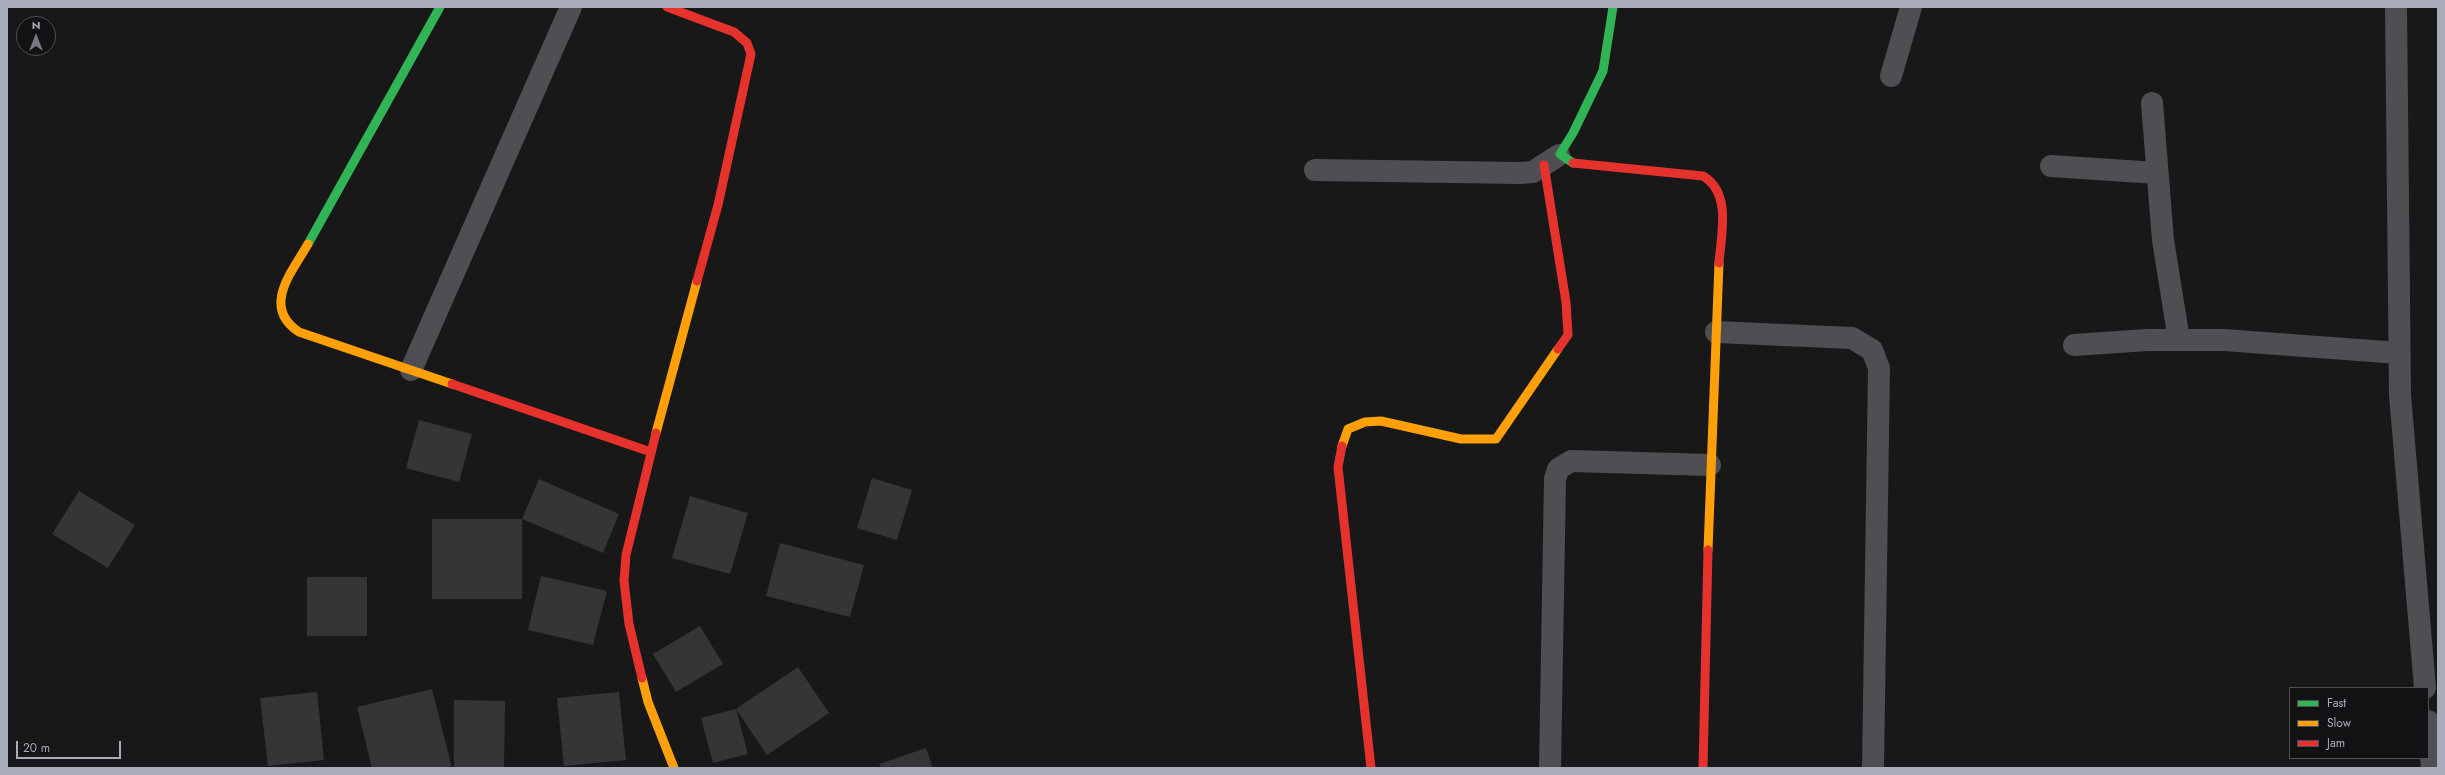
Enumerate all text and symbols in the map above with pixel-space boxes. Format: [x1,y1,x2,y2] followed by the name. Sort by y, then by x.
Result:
[16,16,56,56] north arrow
[32,17,40,33] text: N
[2289,687,2429,759] legend
[2327,694,2346,712] text: Fast
[2327,714,2351,732] text: Slow
[18,733,123,759] scale bar
[2327,734,2345,752] text: Jam
[23,739,50,757] text: 20 m

